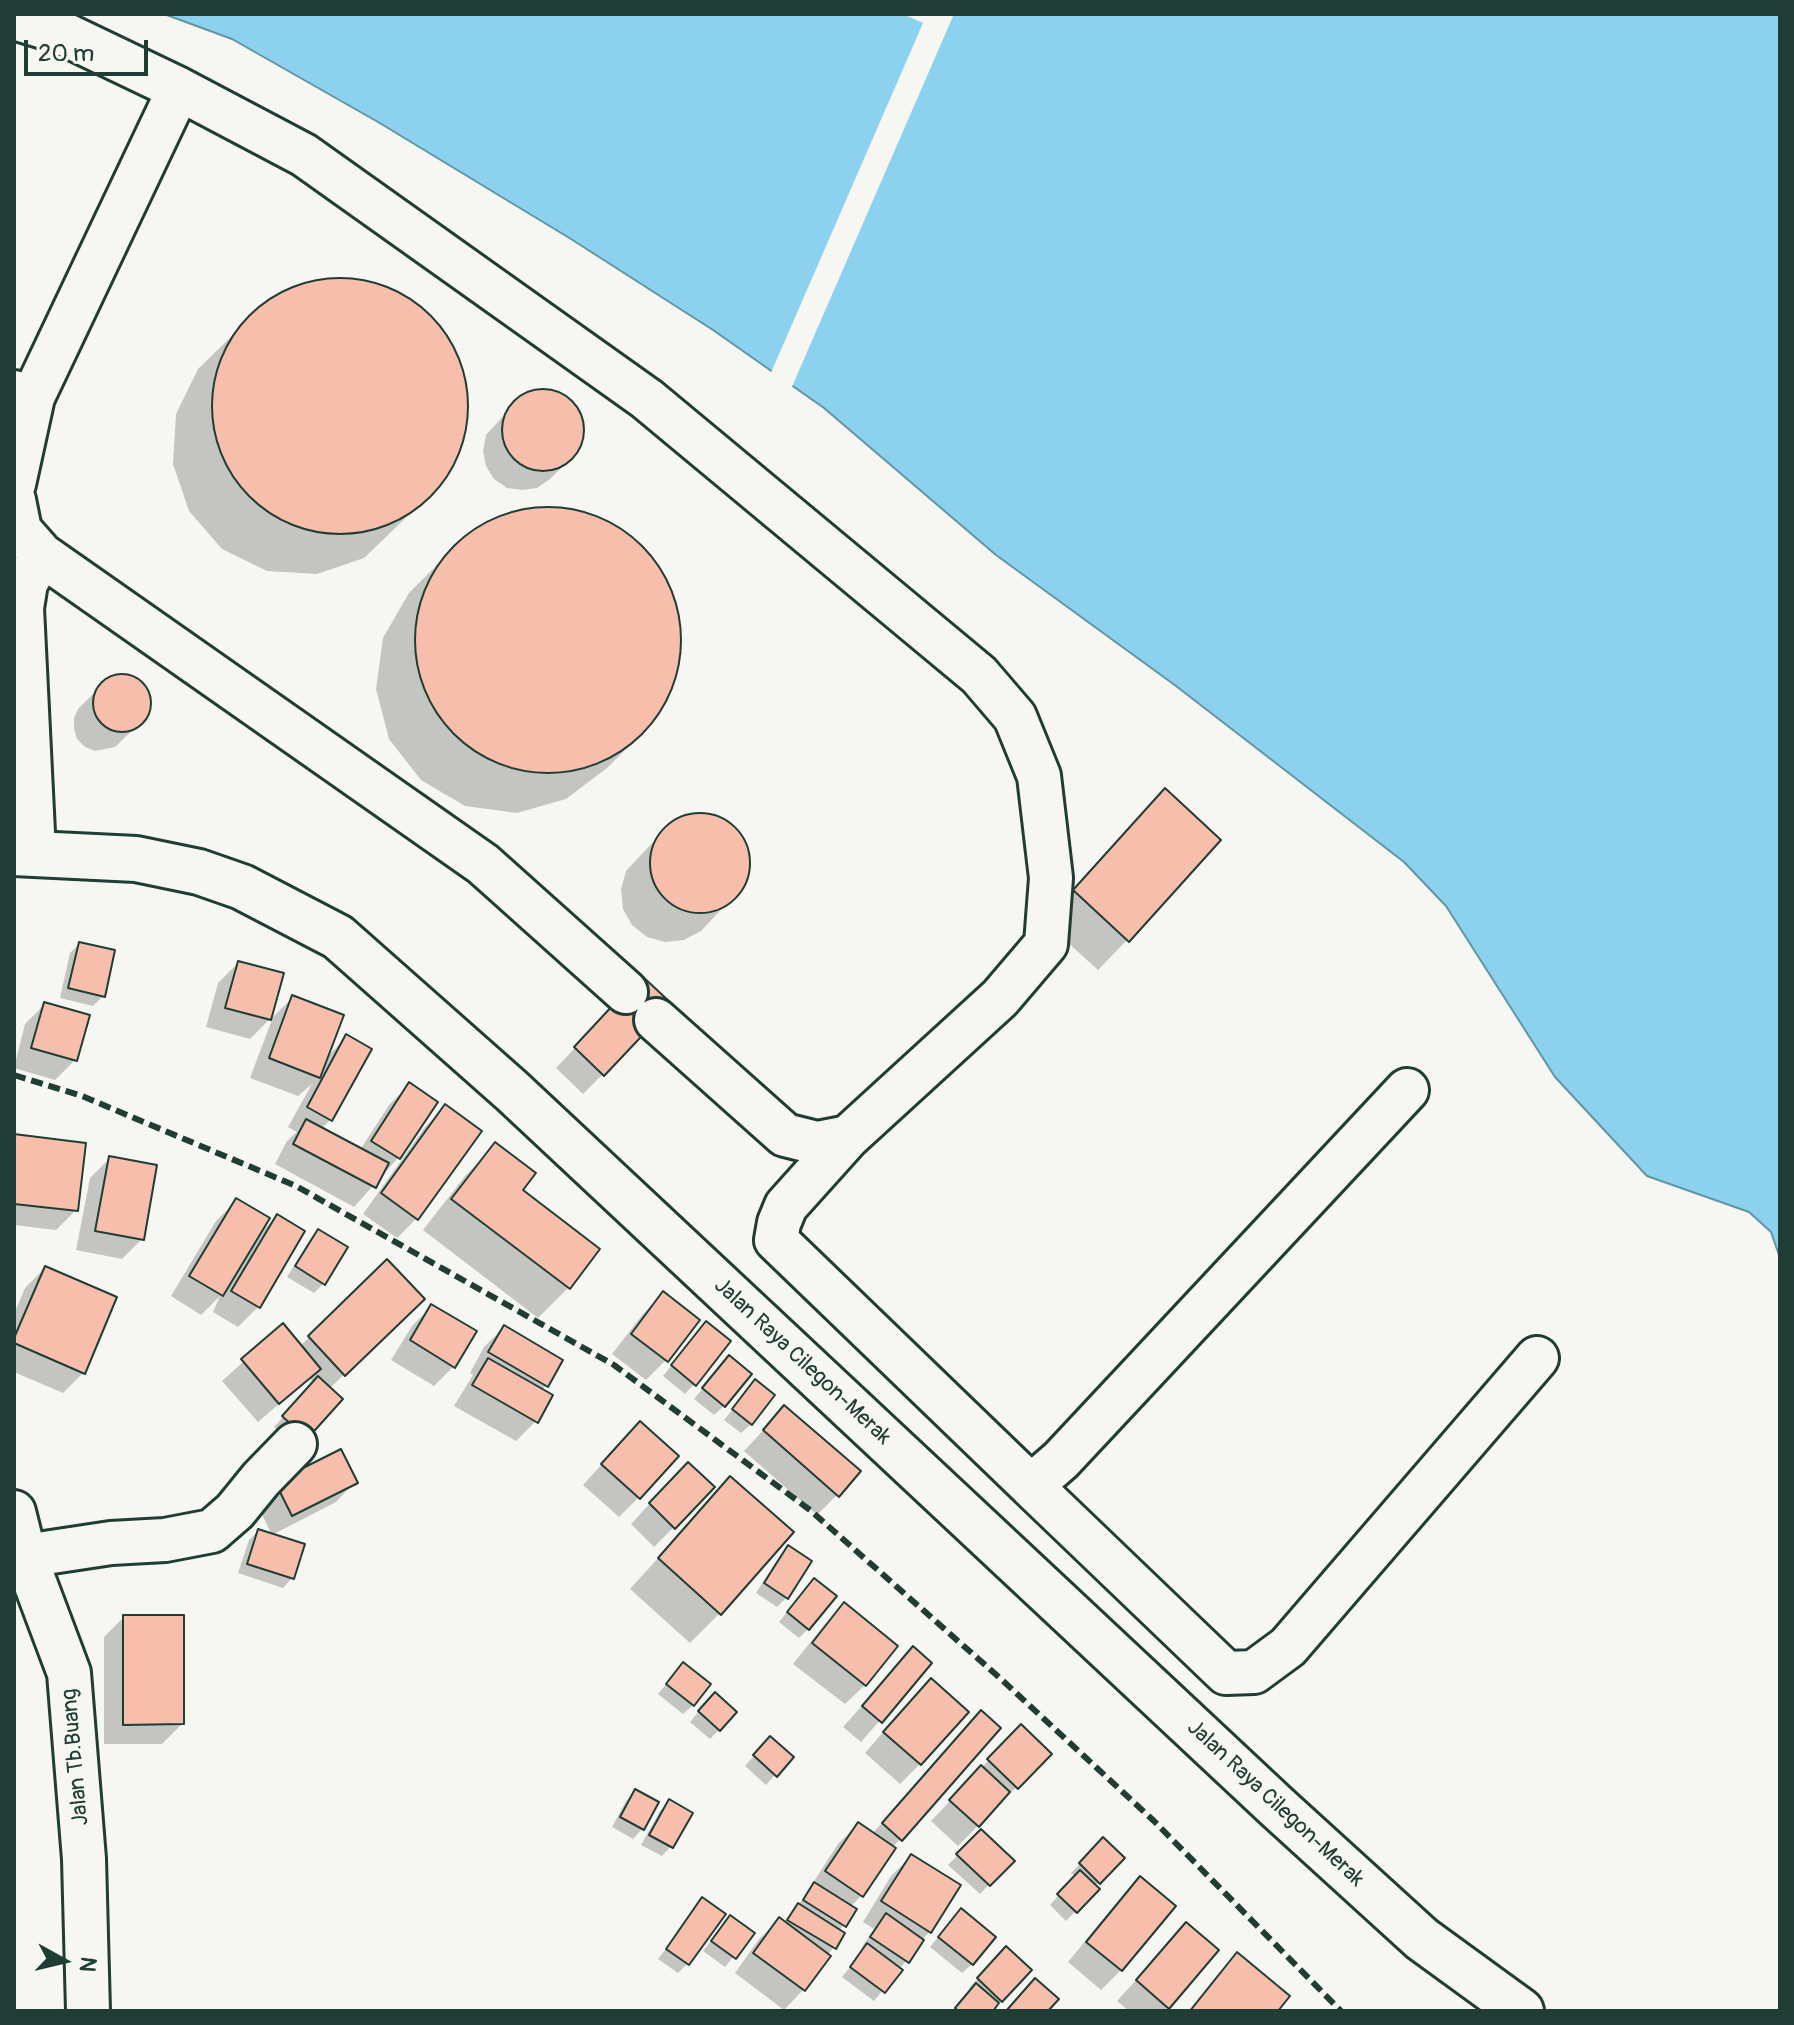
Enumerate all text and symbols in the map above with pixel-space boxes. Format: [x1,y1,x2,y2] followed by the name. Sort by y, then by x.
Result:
[28,24,152,74] scale bar
[38,39,94,68] text: 20 m
[708,1273,896,1451] street label: Jalan Raya Cilegon-Merak
[57,1687,95,1827] street label: Jalan Tb.Buang
[1181,1715,1369,1893] street label: Jalan Raya Cilegon-Merak
[24,1921,104,2001] north arrow
[73,1955,103,1974] text: N

